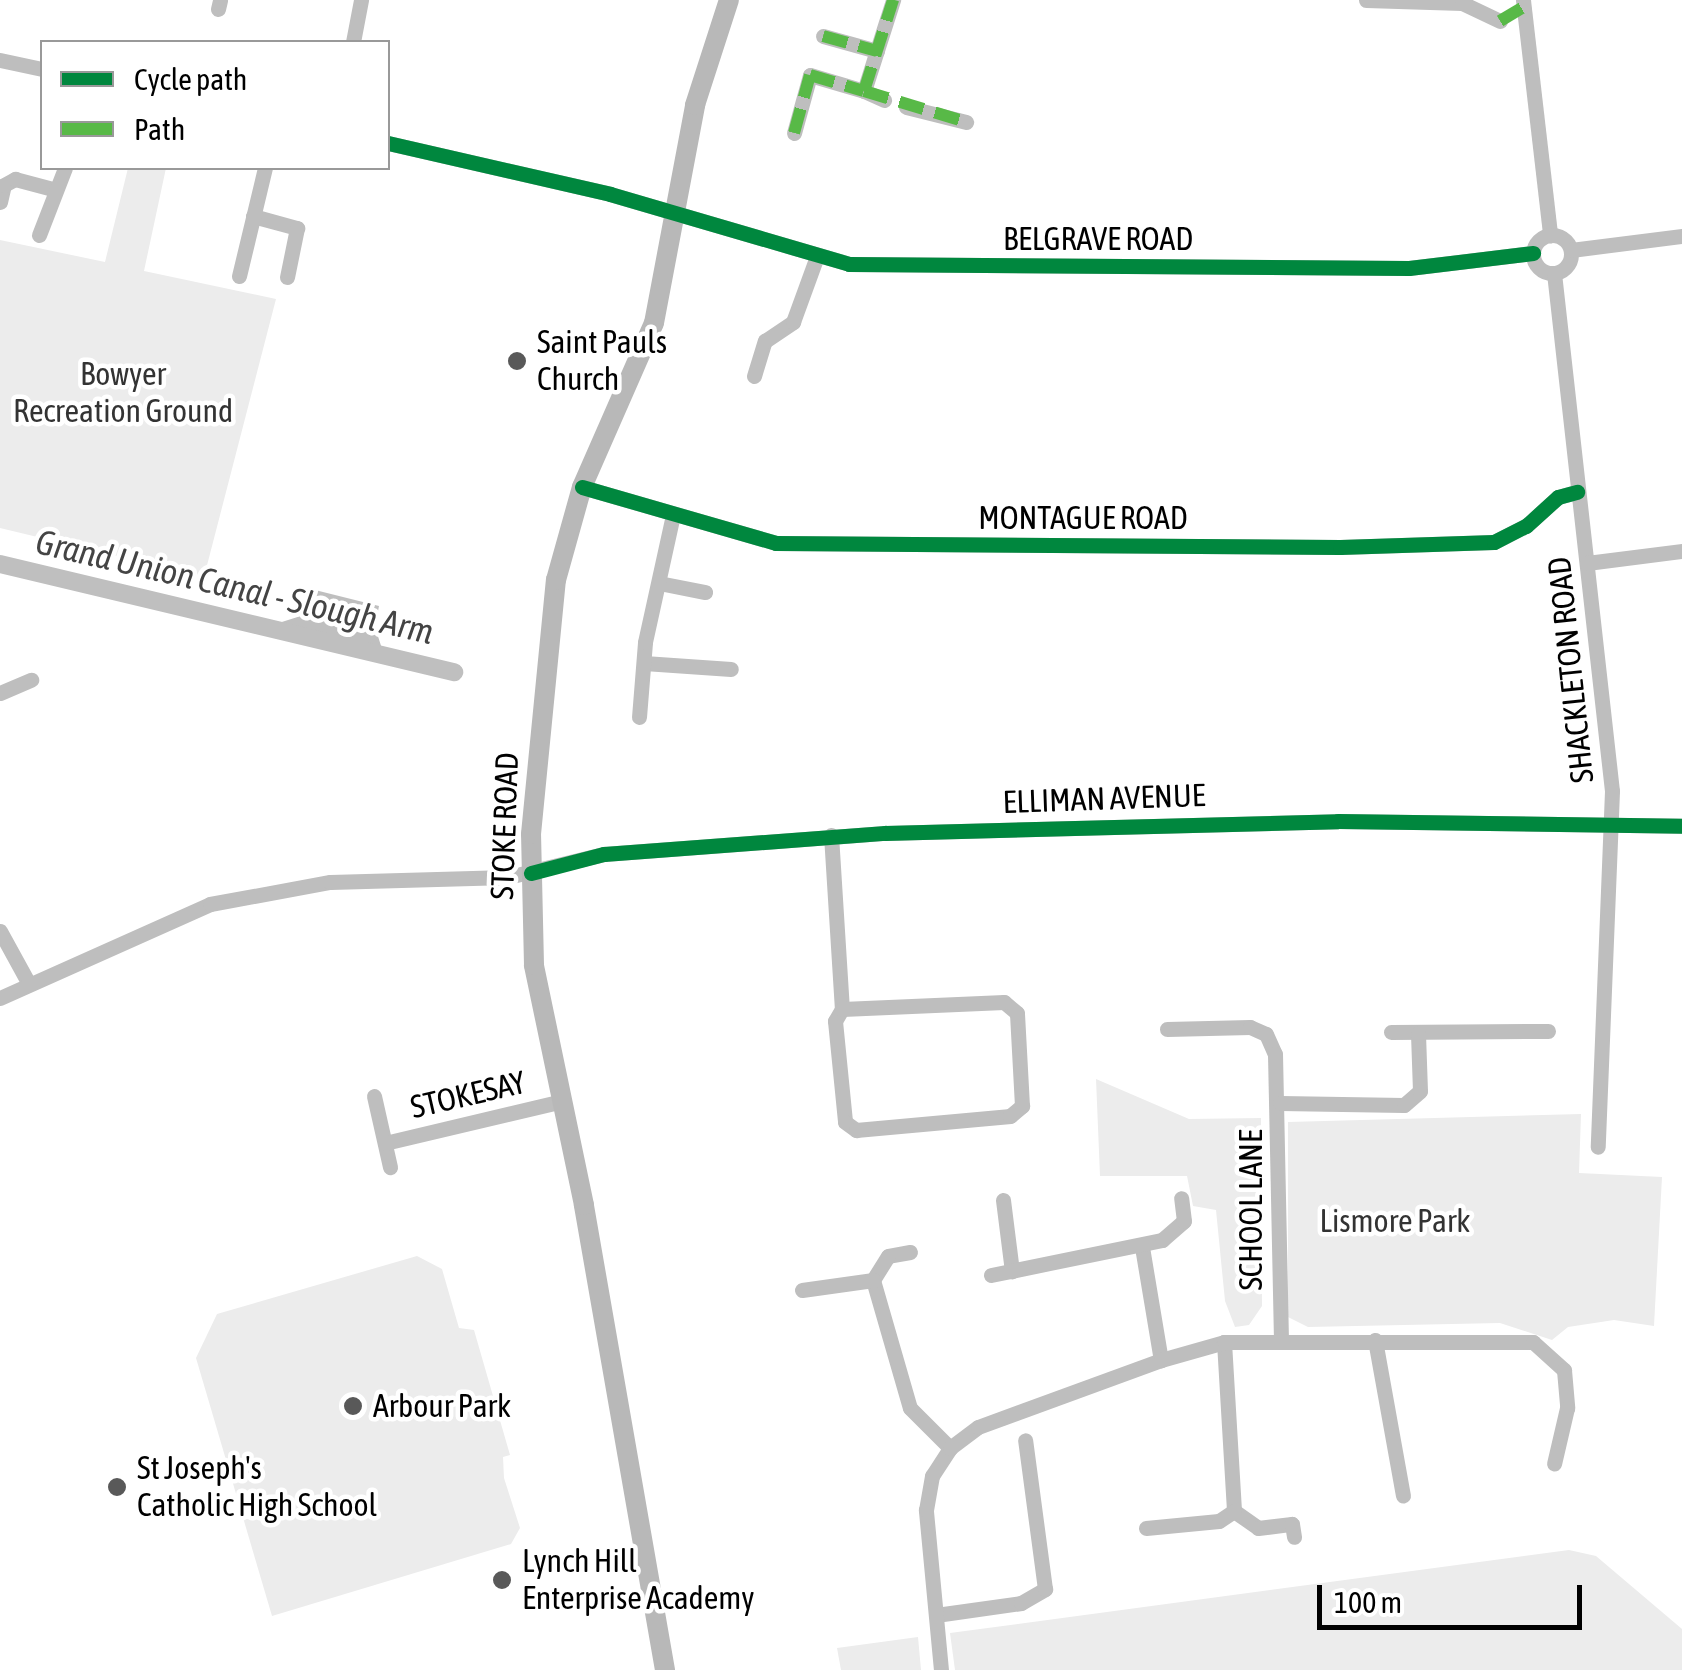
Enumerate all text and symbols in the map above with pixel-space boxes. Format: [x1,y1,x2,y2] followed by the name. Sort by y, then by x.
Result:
[40,40,390,170] legend
[134,62,247,96] text: Cycle path
[134,112,185,146] text: Path
[1003,220,1193,258] street label: BELGRAVE ROAD
[537,324,667,399] place label: Saint Pauls Church
[506,350,528,372] marker: Saint Pauls Church
[13,356,233,431] park label: Bowyer Recreation Ground
[978,499,1188,537] street label: MONTAGUE ROAD
[32,520,438,652] water label: Grand Union Canal - Slough Arm
[1540,555,1602,785] street label: SHACKLETON ROAD
[483,752,527,900] street label: STOKE ROAD
[1002,776,1206,822] street label: ELLIMAN AVENUE
[407,1063,529,1127] street label: STOKESAY
[1232,1129,1270,1291] street label: SCHOOL LANE
[1320,1202,1470,1240] park label: Lismore Park
[373,1387,511,1425] place label: Arbour Park
[342,1395,364,1417] marker: Arbour Park
[137,1450,377,1525] place label: St Joseph's Catholic High School
[106,1476,128,1498] marker: St Joseph's Catholic High School
[522,1543,755,1618] place label: Lynch Hill Enterprise Academy
[1322,1565,1587,1627] scale bar
[491,1569,513,1591] marker: Lynch Hill Enterprise Academy
[1334,1585,1402,1619] text: 100 m

